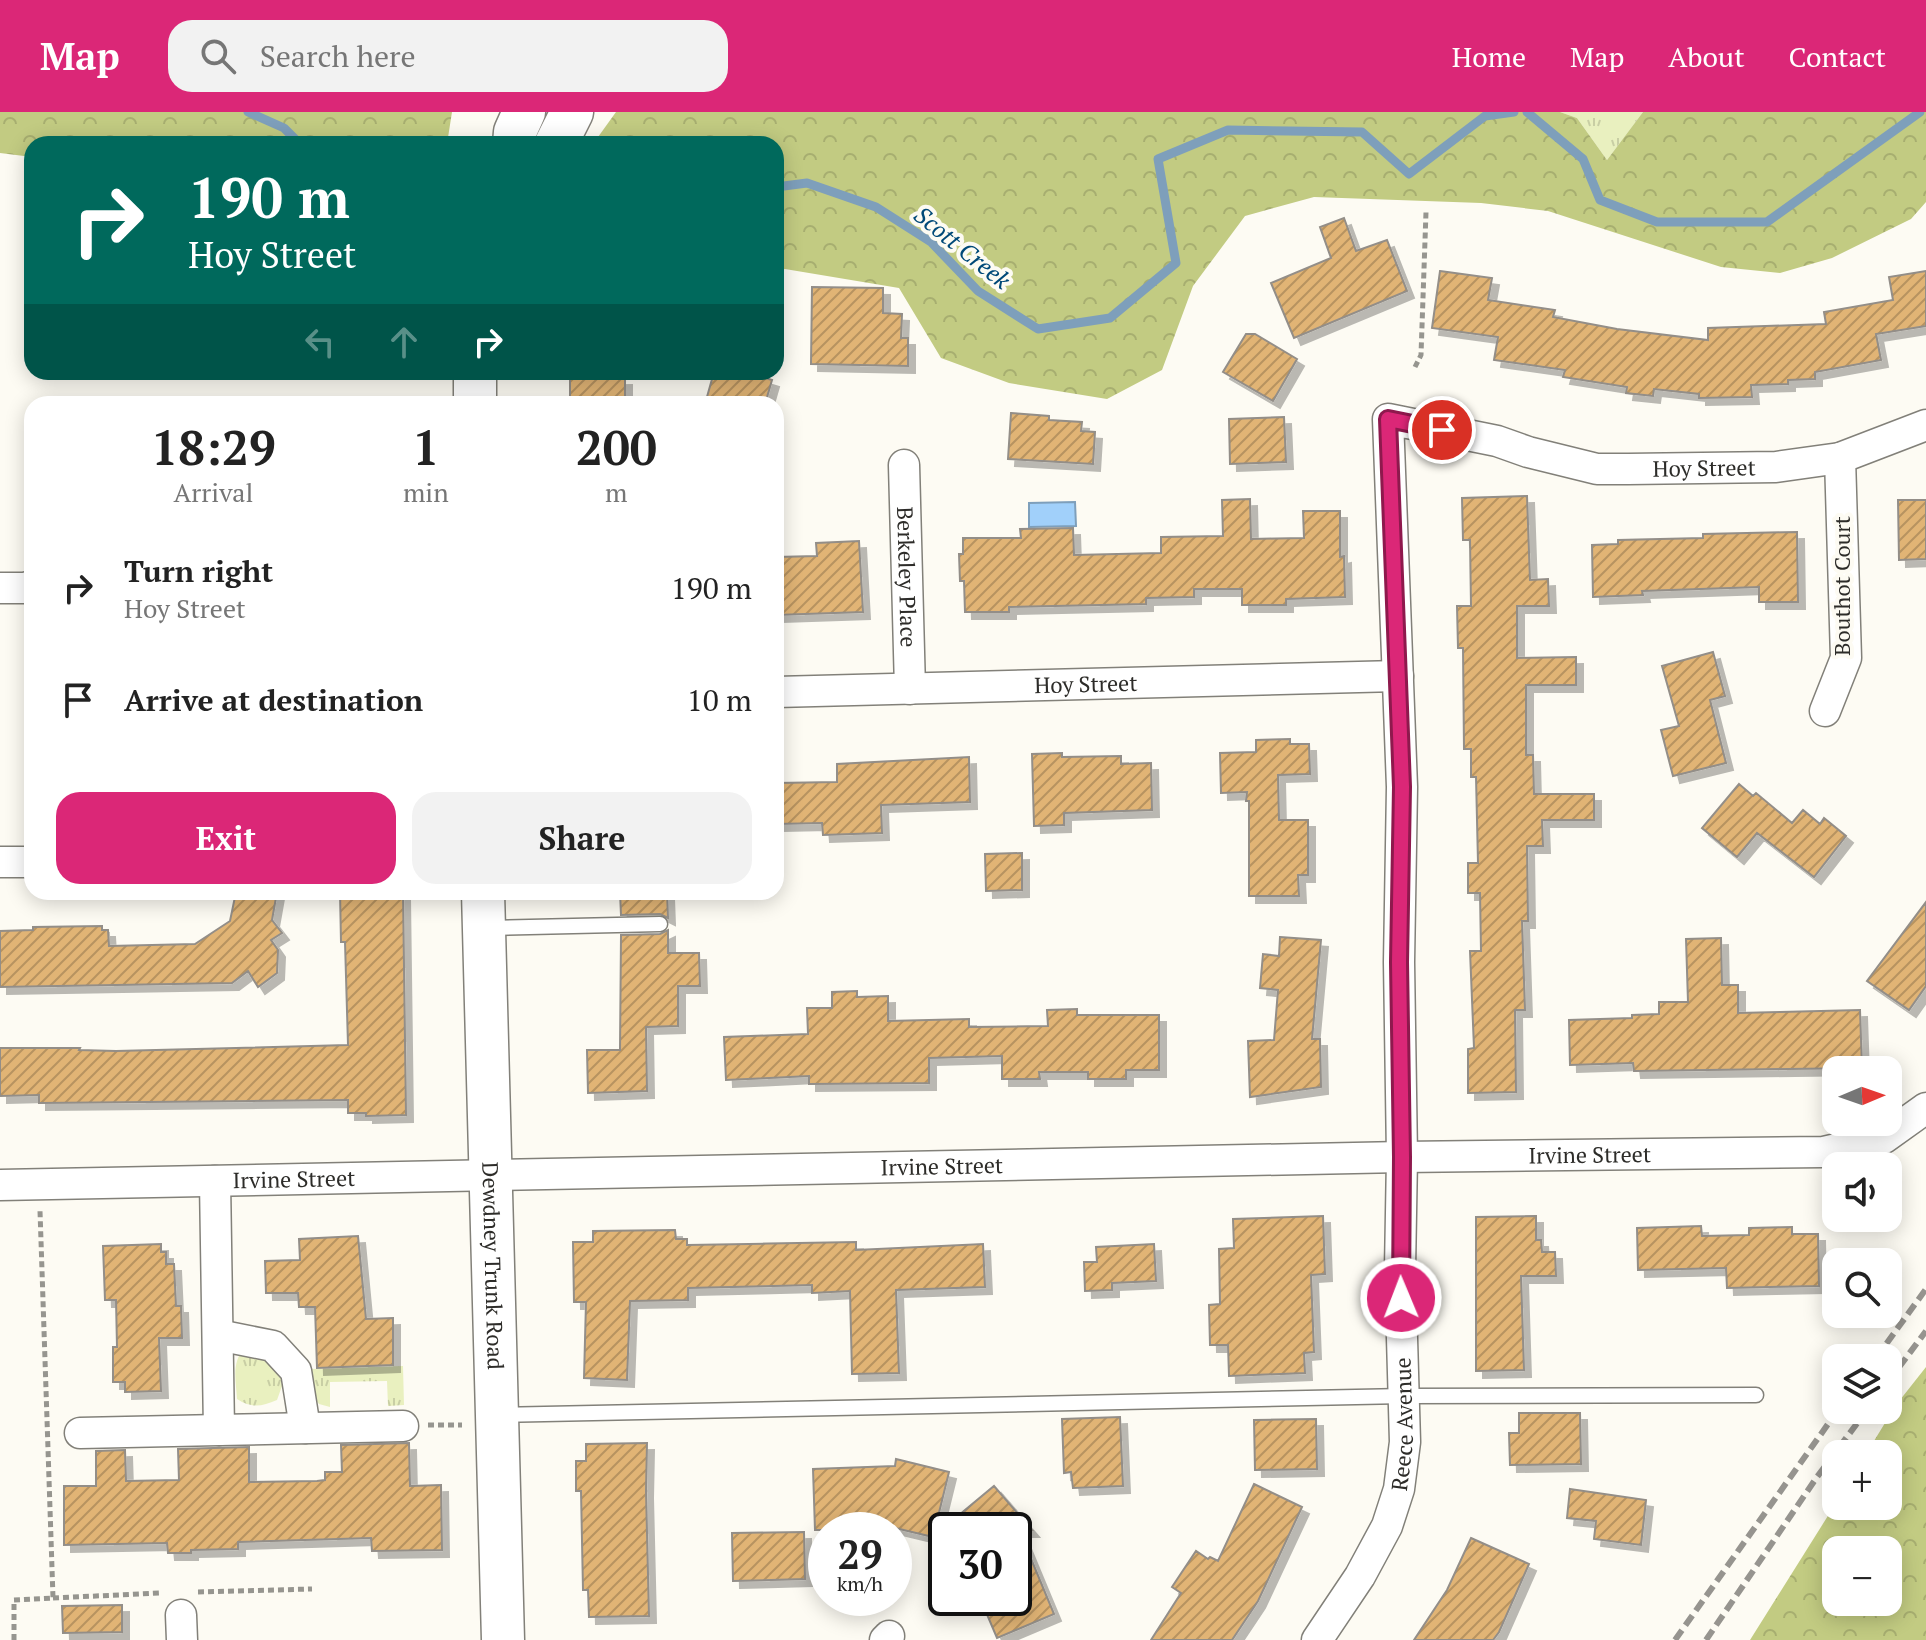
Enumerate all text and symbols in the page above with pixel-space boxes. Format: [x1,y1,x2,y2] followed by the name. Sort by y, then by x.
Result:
[168,20,728,92] search box
[40,31,120,81] text: Map
[196,34,240,78] icon: search
[260,36,416,76] text: Search here
[1452,38,1526,75] text: Home
[1570,38,1624,75] text: Map
[1668,38,1745,75] text: About
[1789,38,1886,75] text: Contact
[188,160,350,234] text: 190 m
[56,168,160,272] icon: right
[908,199,1018,296] water label: Scott Creek
[188,231,356,278] text: Hoy Street
[298,320,342,364] icon: left
[382,320,426,364] icon: ahead
[466,320,510,364] icon: right
[1408,396,1476,464] pin
[1420,408,1464,452] icon: arrive
[151,415,276,479] text: 18:29
[412,415,439,479] text: 1
[576,415,657,479] text: 200
[1653,452,1756,483] street label: Hoy Street
[174,475,253,509] text: Arrival
[403,475,449,509] text: min
[605,475,628,509] text: m
[891,506,924,648] street label: Berkeley Place
[1827,516,1856,656] street label: Bouthot Court
[124,551,273,591] text: Turn right
[56,566,100,610] icon: right
[671,568,752,608] text: 190 m
[124,591,246,625] text: Hoy Street
[1034,668,1138,699] street label: Hoy Street
[56,678,100,722] icon: arrive
[124,680,423,720] text: Arrive at destination
[687,680,752,720] text: 10 m
[56,792,396,884] button: Exit
[412,792,752,884] button: Share
[1822,1056,1902,1136] north arrow
[1822,1056,1902,1616] map controls
[1528,1139,1651,1169] street label: Irvine Street
[880,1150,1003,1181] street label: Irvine Street
[1822,1152,1902,1232] button: sound
[476,1161,511,1370] street label: Dewdney Trunk Road
[232,1163,356,1194] street label: Irvine Street
[1822,1248,1902,1328] button: search
[1359,1256,1443,1340] position arrow
[1822,1344,1902,1424] button: layers
[1384,1357,1419,1492] street label: Reece Avenue
[1822,1440,1902,1520] button: +
[928,1512,1032,1616] speed limit sign: 30
[837,1527,883,1580] text: 29
[1822,1536,1902,1616] button: −
[837,1570,883,1597] text: km/h

